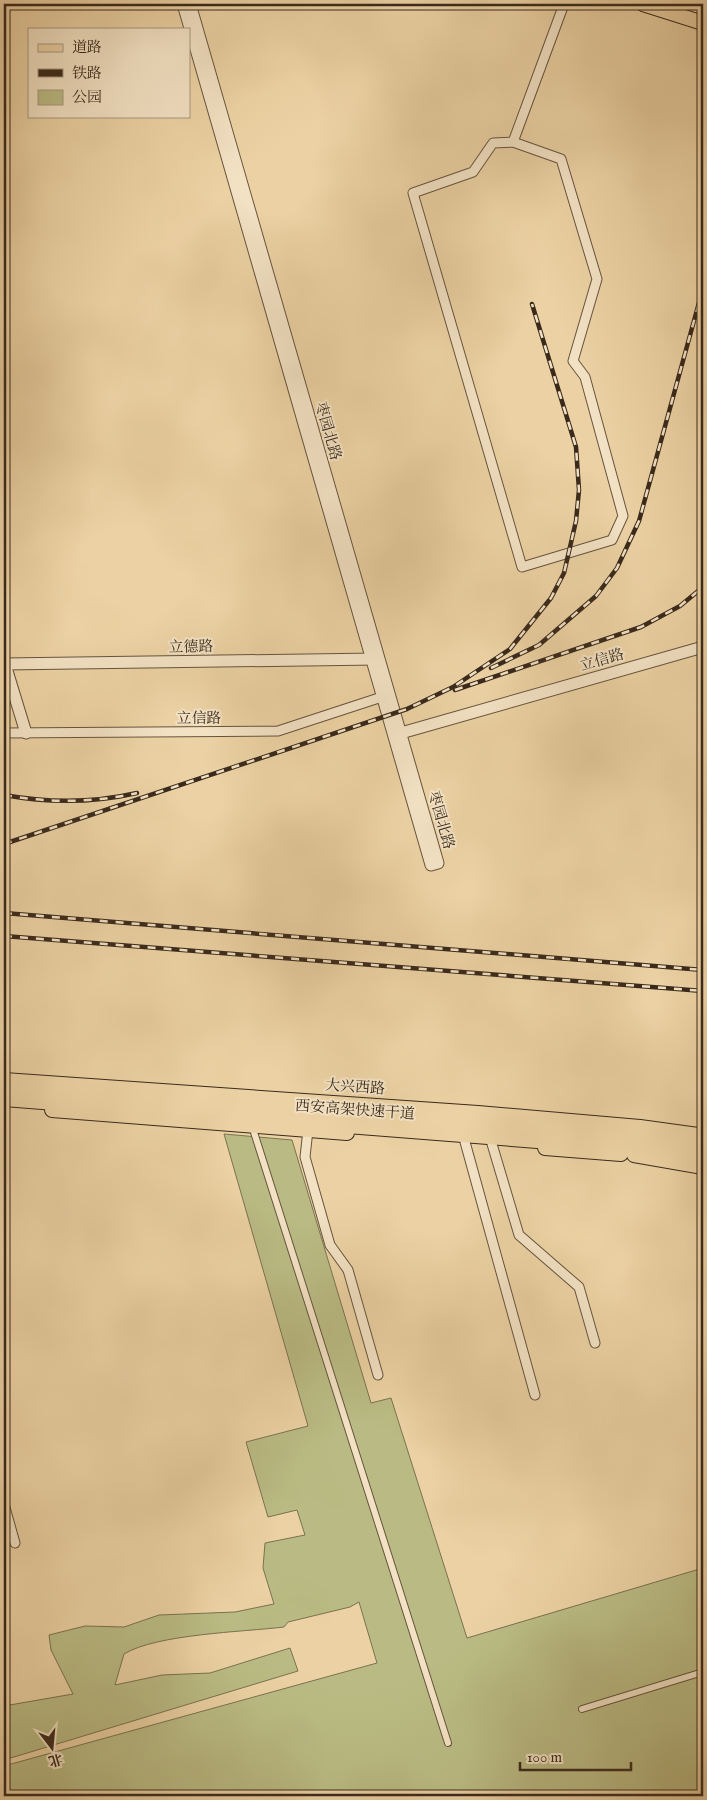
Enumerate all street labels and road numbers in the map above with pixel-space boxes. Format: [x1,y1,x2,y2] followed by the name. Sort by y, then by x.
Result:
[311,400,345,462] street label: 枣园北路
[168,637,214,657] street label: 立德路
[578,645,626,675] street label: 立信路
[176,709,222,728] street label: 立信路
[424,789,458,851] street label: 枣园北路
[324,1075,386,1099] street label: 大兴西路
[294,1096,416,1124] street label: 西安高架快速干道

